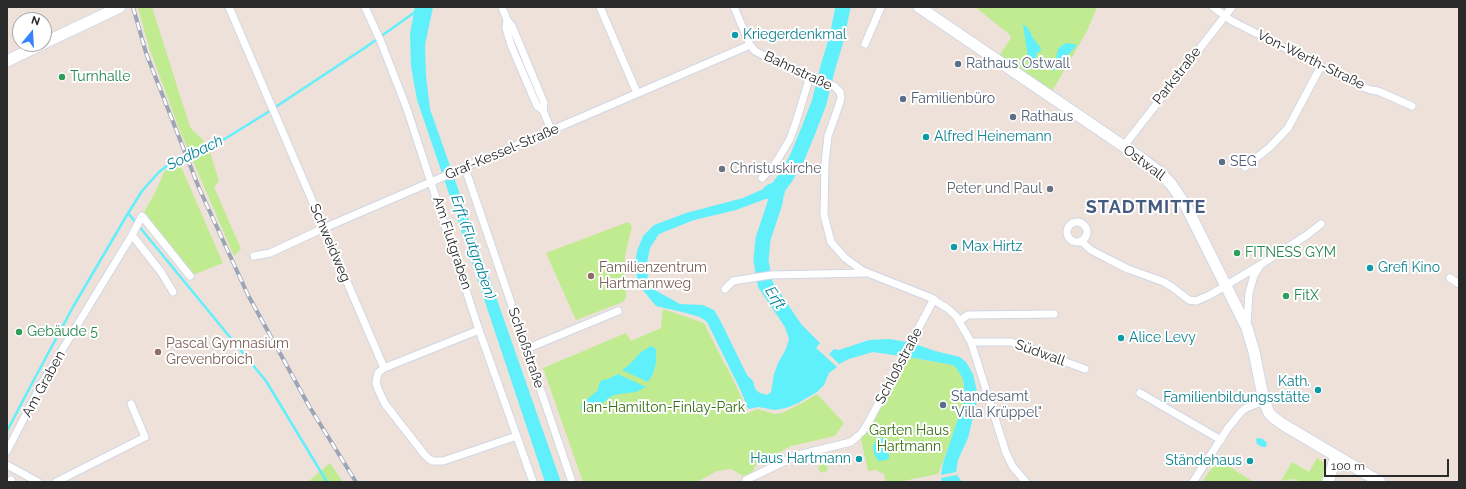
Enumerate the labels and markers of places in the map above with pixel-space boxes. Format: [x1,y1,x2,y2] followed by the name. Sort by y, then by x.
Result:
[743,27,847,43] place label: Kriegerdenkmal
[730,30,740,40] marker: Kriegerdenkmal
[966,56,1070,72] place label: Rathaus Ostwall
[953,59,963,69] marker: Rathaus Ostwall
[70,69,130,85] place label: Turnhalle
[57,72,67,82] marker: Turnhalle
[911,91,995,107] place label: Familienbüro
[898,94,908,104] marker: Familienbüro
[1021,109,1073,125] place label: Rathaus
[1008,112,1018,122] marker: Rathaus
[934,129,1052,145] place label: Alfred Heinemann
[921,132,931,142] marker: Alfred Heinemann
[1230,154,1257,170] place label: SEG
[1217,157,1227,167] marker: SEG
[730,161,821,177] place label: Christuskirche
[717,164,727,174] marker: Christuskirche
[947,181,1042,197] place label: Peter und Paul
[1045,184,1055,194] marker: Peter und Paul
[962,239,1022,255] place label: Max Hirtz
[949,242,959,252] marker: Max Hirtz
[1245,245,1336,261] place label: FITNESS GYM
[1232,248,1242,258] marker: FITNESS GYM
[599,260,707,292] place label: Familienzentrum Hartmannweg
[1378,260,1440,276] place label: Grefi Kino
[1365,263,1375,273] marker: Grefi Kino
[586,271,596,281] marker: Familienzentrum Hartmannweg
[1294,288,1319,304] place label: FitX
[1281,291,1291,301] marker: FitX
[27,324,98,340] place label: Gebäude 5
[14,327,24,337] marker: Gebäude 5
[1129,330,1196,346] place label: Alice Levy
[1116,333,1126,343] marker: Alice Levy
[166,336,289,368] place label: Pascal Gymnasium Grevenbroich
[153,347,163,357] marker: Pascal Gymnasium Grevenbroich
[1163,374,1310,406] place label: Kath. Familienbildungsstätte
[1313,385,1323,395] marker: Kath. Familienbildungsstätte
[951,389,1042,422] place label: Standesamt "Villa Krüppel"
[938,400,948,410] marker: Standesamt "Villa Krüppel"
[750,451,851,467] place label: Haus Hartmann
[1165,453,1242,469] place label: Ständehaus
[854,454,864,464] marker: Haus Hartmann
[1245,456,1255,466] marker: Ständehaus

